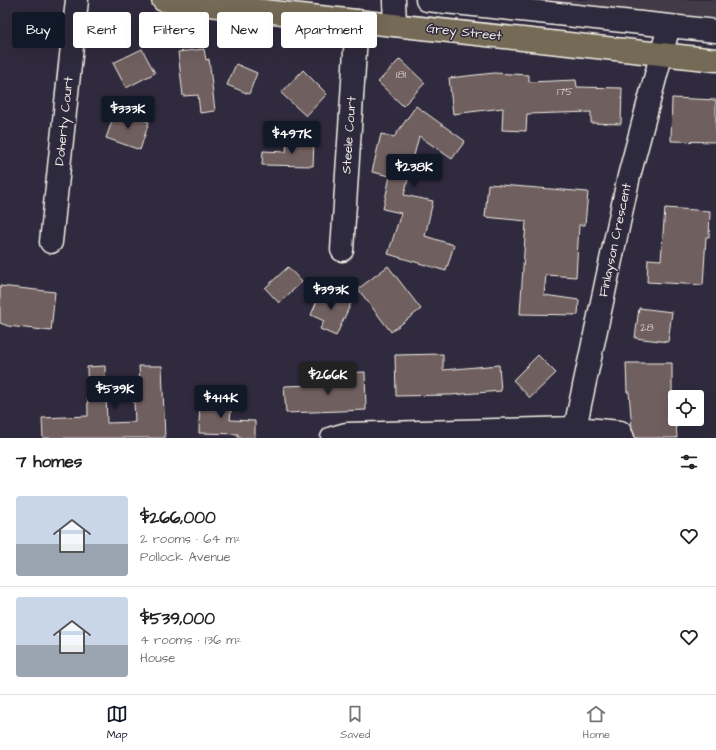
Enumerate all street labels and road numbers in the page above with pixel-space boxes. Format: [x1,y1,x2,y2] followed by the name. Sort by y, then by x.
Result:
[425,19,503,46] street label: Grey Street
[50,75,79,167] street label: Doherty Court
[337,95,361,174] street label: Steele Court
[594,181,637,299] street label: Finlayson Crescent

